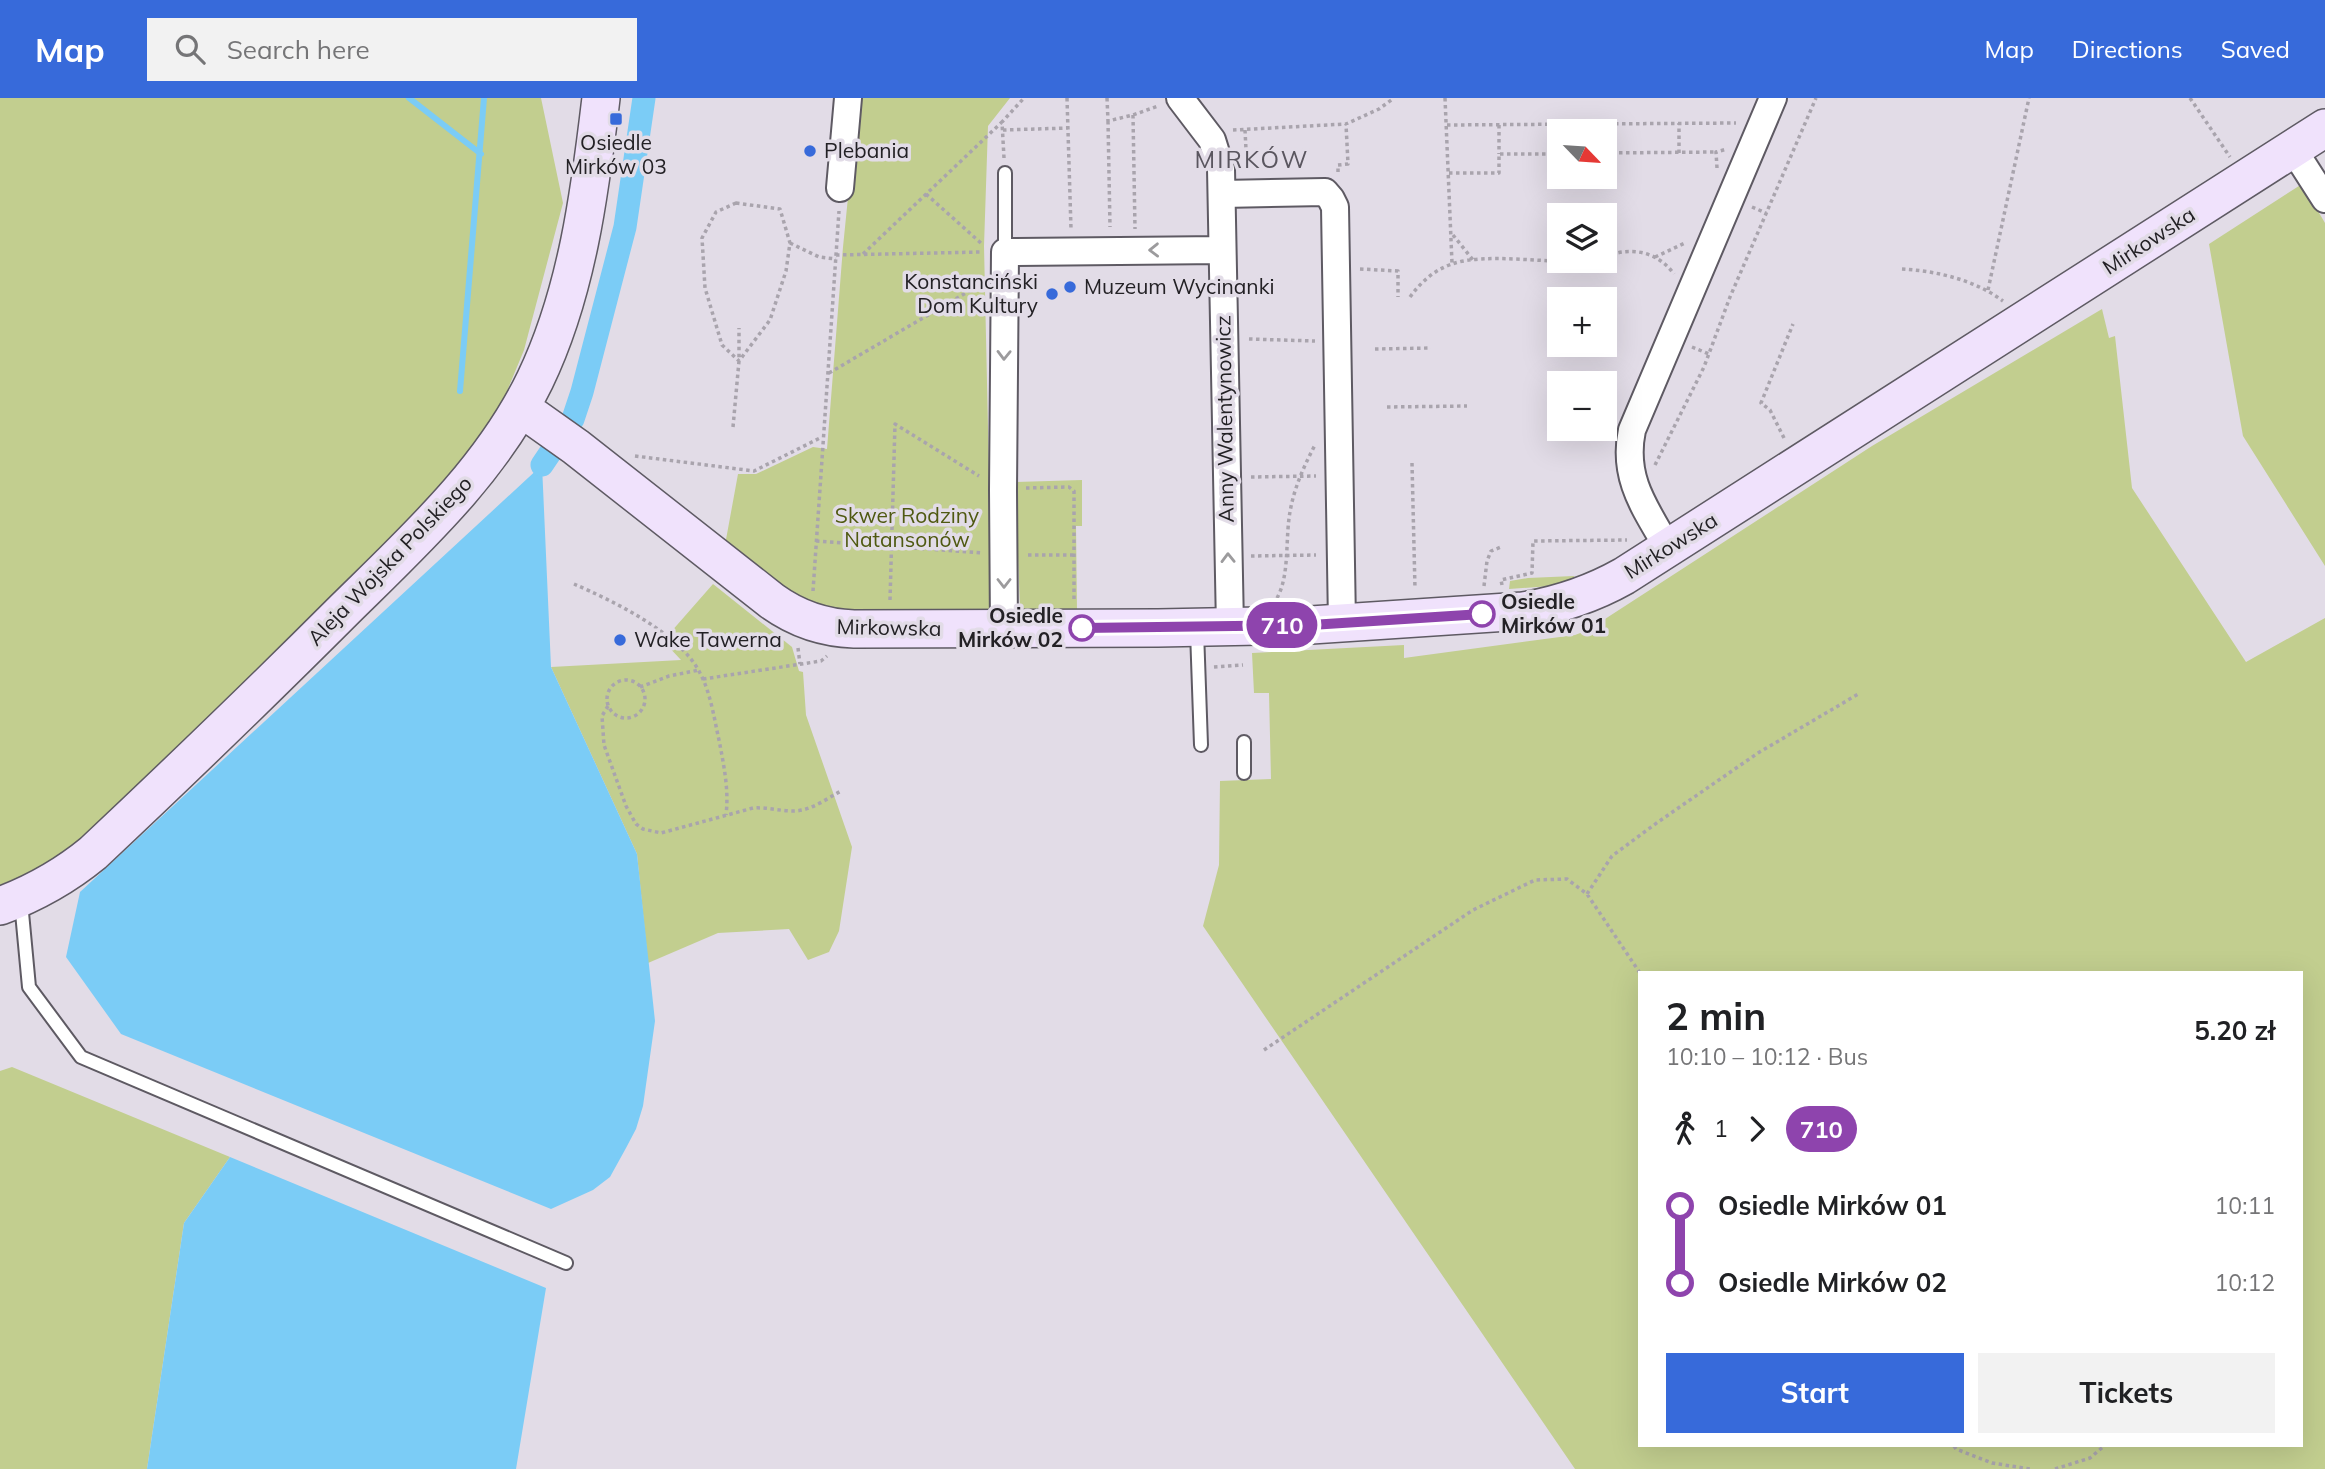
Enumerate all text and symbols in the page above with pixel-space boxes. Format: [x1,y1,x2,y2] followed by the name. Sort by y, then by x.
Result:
[147,18,637,81] search box
[35,29,105,70] text: Map
[171,30,209,68] icon: search
[227,33,370,66] text: Search here
[1984,34,2034,64] text: Map
[2072,34,2183,64] text: Directions
[2221,34,2290,64] text: Saved
[608,111,624,127] marker: Osiedle Mirków 03
[1547,119,1617,189] north arrow
[1547,119,1617,441] map controls
[565,129,667,179] place label: Osiedle Mirków 03
[824,137,909,163] place label: Plebania
[802,143,818,159] marker: Plebania
[1195,144,1309,174] district label: MIRKÓW
[2097,201,2199,280] street label: Mirkowska
[1547,203,1617,273] button: layers
[1148,242,1158,258] one-way arrow
[904,268,1038,318] place label: Konstanciński Dom Kultury
[1084,273,1274,299] place label: Muzeum Wycinanki
[1062,279,1078,295] marker: Muzeum Wycinanki
[1044,286,1060,302] marker: Konstanciński Dom Kultury
[1547,287,1617,357] button: +
[1209,315,1239,523] street label: Anny Walentynowicz
[996,350,1012,361] one-way arrow
[1547,371,1617,441] button: −
[302,470,477,651] street label: Aleja Wojska Polskiego
[835,502,979,552] park label: Skwer Rodziny Natansonów
[1619,506,1722,584] street label: Mirkowska
[1220,553,1236,563] one-way arrow
[996,578,1012,588] one-way arrow
[1501,588,1606,638] place label: Osiedle Mirków 01
[1469,601,1495,627] marker: Osiedle Mirków 01
[958,602,1063,652] place label: Osiedle Mirków 02
[1242,602,1322,648] line badge: 710
[1260,610,1304,640] text: 710
[836,613,942,641] street label: Mirkowska
[1069,615,1095,641] marker: Osiedle Mirków 02
[634,626,782,652] place label: Wake Tawerna
[612,632,628,648] marker: Wake Tawerna
[1666,992,1766,1040] text: 2 min
[2194,1014,2275,1047] text: 5.20 zł
[1666,1042,1868,1071] text: 10:10 – 10:12 · Bus
[1666,1110,1704,1148] icon: walk
[1738,1110,1776,1148] icon: forward
[1714,1114,1728,1143] text: 1
[1800,1114,1843,1144] text: 710
[1718,1189,1947,1222] text: Osiedle Mirków 01
[2215,1191,2275,1220] text: 10:11
[1718,1266,1947,1299] text: Osiedle Mirków 02
[2215,1268,2275,1297] text: 10:12
[1666,1353,1964,1433] button: Start
[1978,1353,2275,1433] button: Tickets

